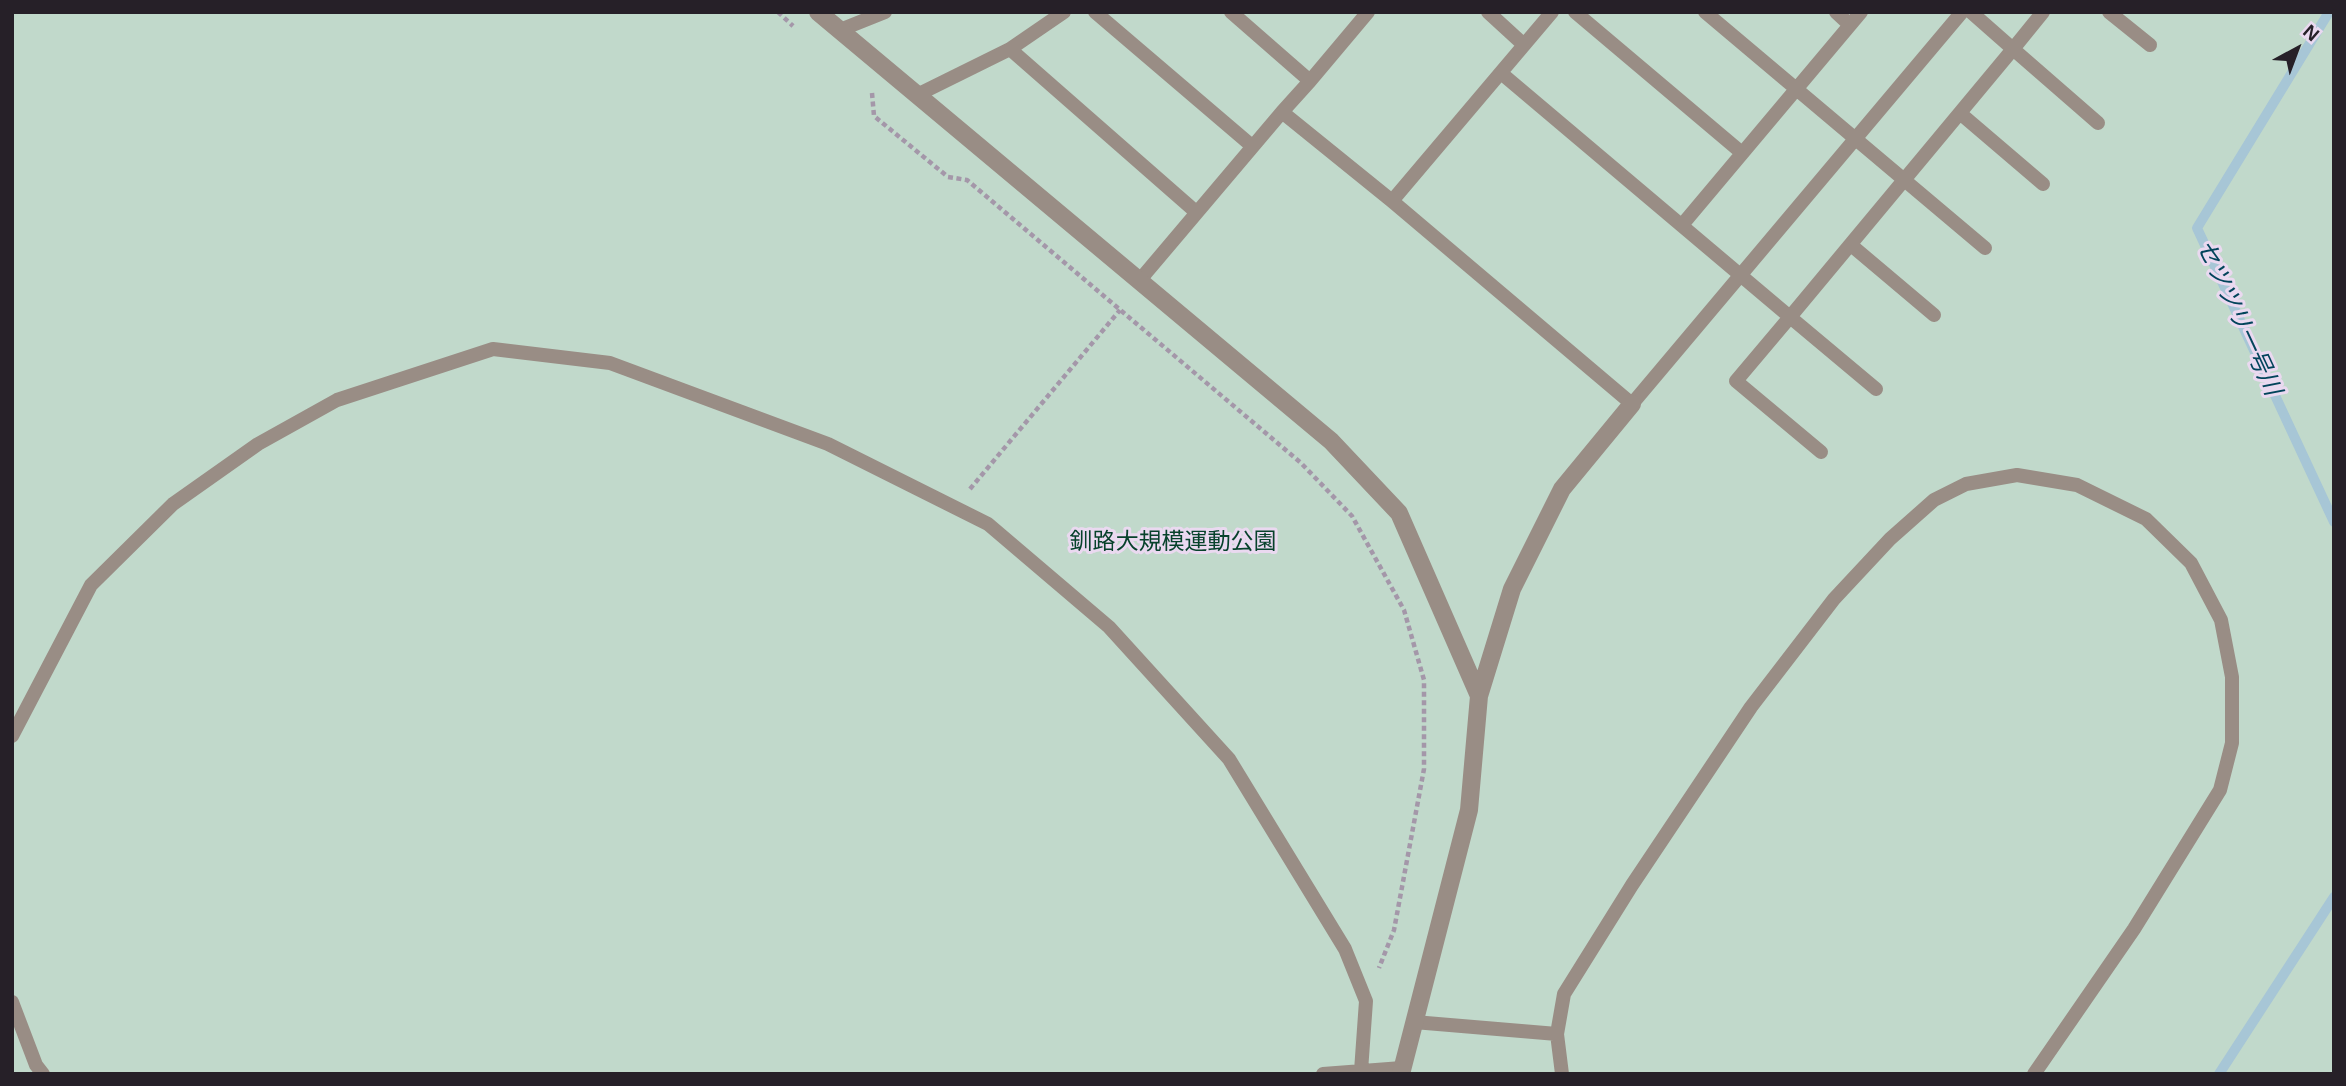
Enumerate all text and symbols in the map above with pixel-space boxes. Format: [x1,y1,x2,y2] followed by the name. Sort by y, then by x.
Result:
[2262,14,2332,84] north arrow
[2299,20,2323,45] text: N
[2189,236,2287,400] water label: セツツリ一号川
[1070,529,1276,557] park label: 釧路大規模運動公園

